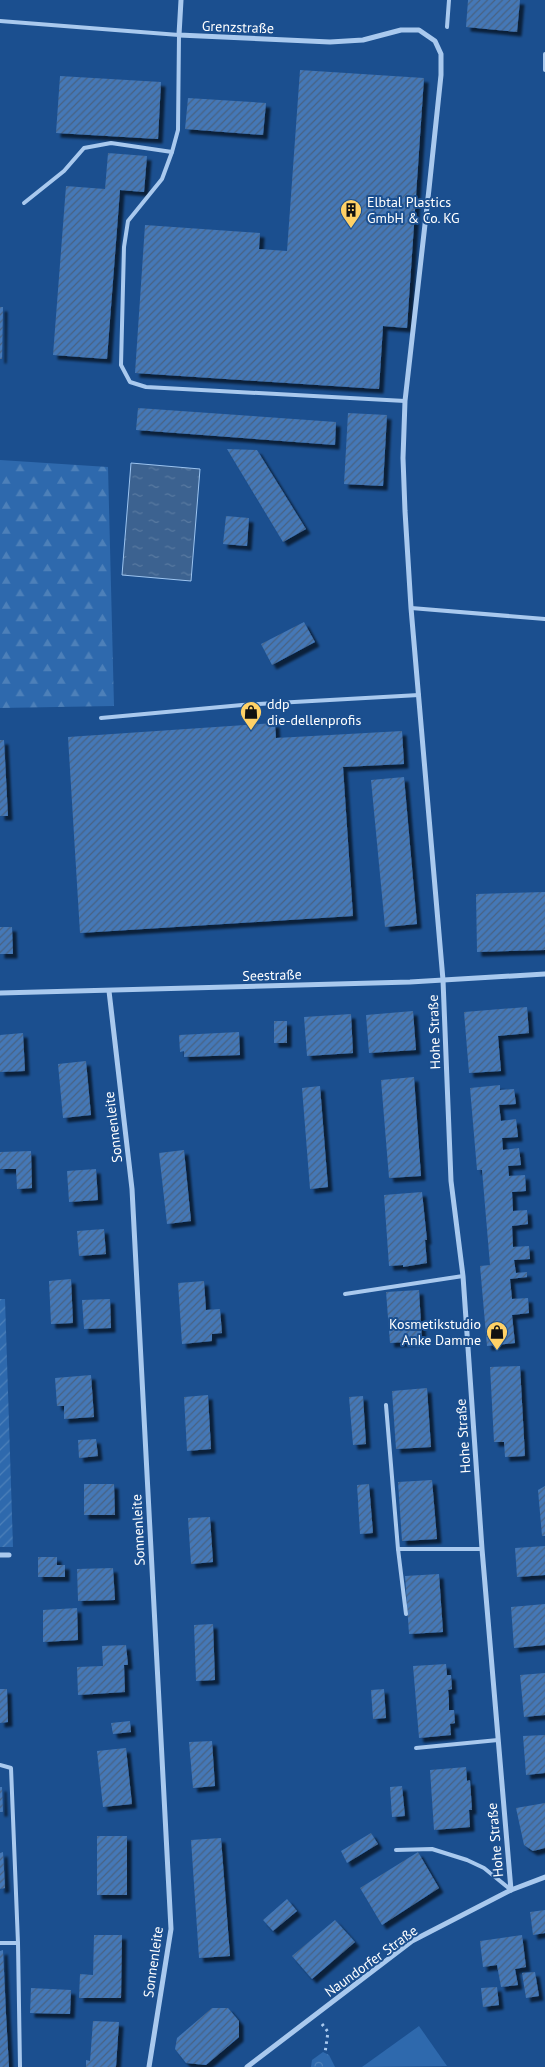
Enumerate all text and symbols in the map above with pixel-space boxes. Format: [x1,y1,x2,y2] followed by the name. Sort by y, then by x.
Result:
[202,17,274,37] street label: Grenzstraße
[367,193,460,227] place label: Elbtal Plastics GmbH & Co. KG
[339,198,363,229] building icon: Elbtal Plastics GmbH & Co. KG
[267,695,361,729] place label: ddp die-dellenprofis
[239,700,263,731] shop icon: ddp die-dellenprofis
[242,965,302,985] street label: Seestraße
[424,994,444,1070] street label: Hohe Straße
[100,1090,126,1164] street label: Sonnenleite
[389,1315,481,1349] place label: Kosmetikstudio Anke Damme
[485,1320,509,1351] shop icon: Kosmetikstudio Anke Damme
[451,1398,475,1474] street label: Hohe Straße
[127,1494,149,1566] street label: Sonnenleite
[483,1802,507,1878] street label: Hohe Straße
[321,1921,421,2001] street label: Naundorfer Straße
[139,1925,167,1999] street label: Sonnenleite

